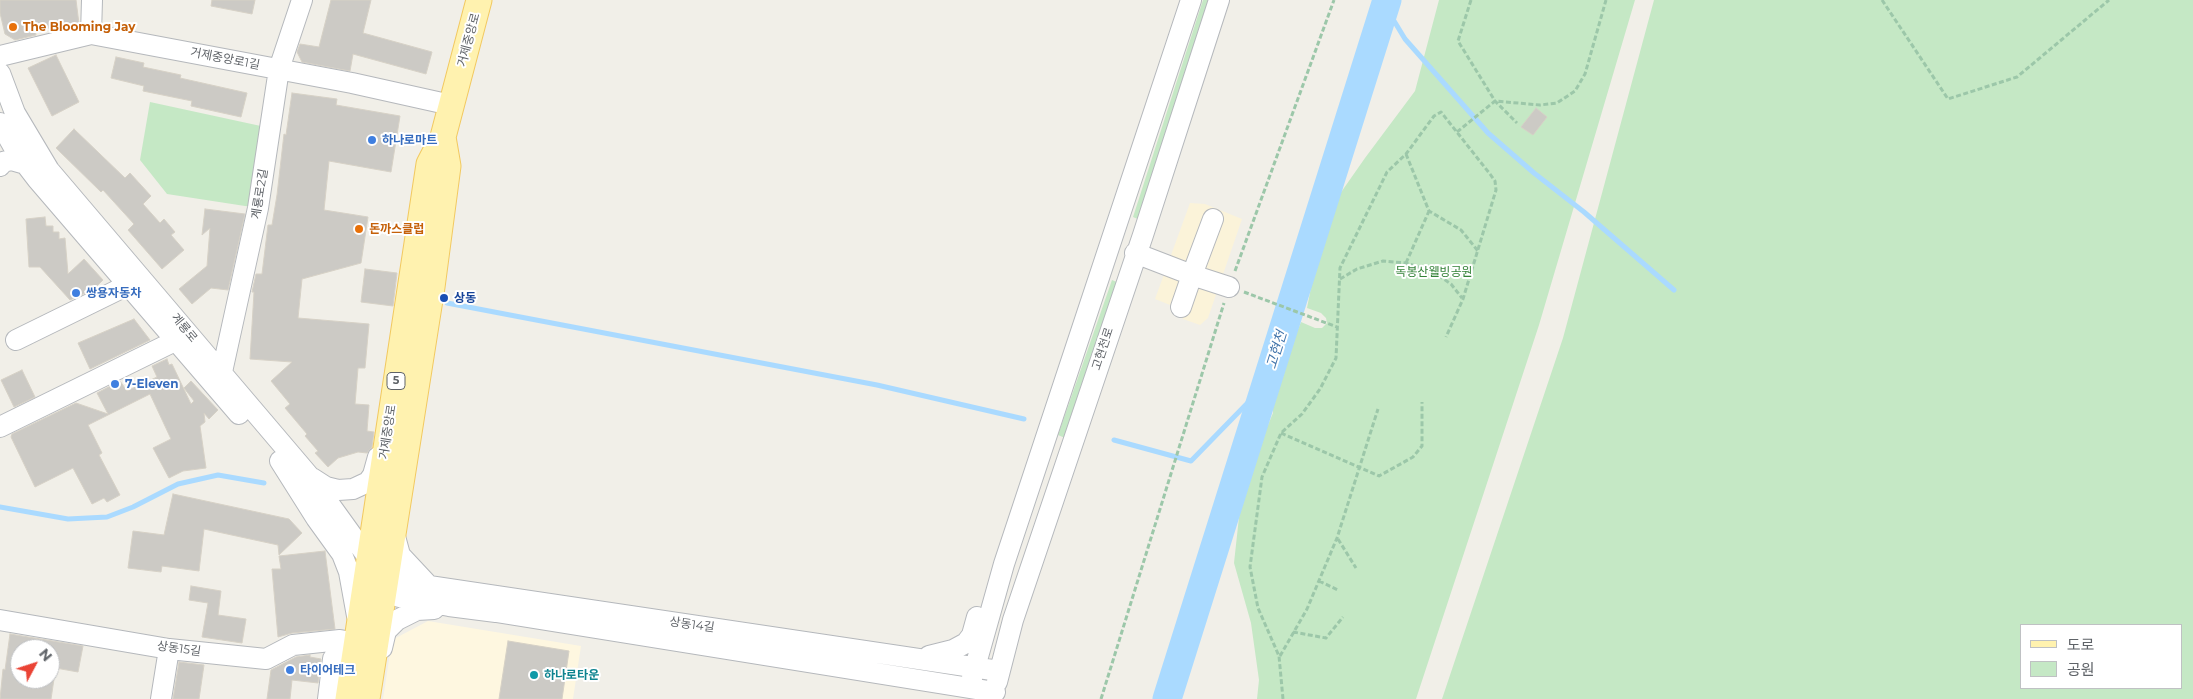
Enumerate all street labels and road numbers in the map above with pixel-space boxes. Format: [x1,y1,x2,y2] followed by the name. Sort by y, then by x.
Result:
[455,11,483,69] street label: 거제중앙로
[189,45,261,73] street label: 거제중앙로1길
[249,168,271,220] street label: 계룡로2길
[168,311,200,345] street label: 계룡로
[1089,326,1117,372] street label: 고현천로
[387,372,405,390] road number: 5
[377,404,399,460] street label: 거제중앙로
[669,615,715,635] street label: 상동14길
[156,639,202,659] street label: 상동15길

